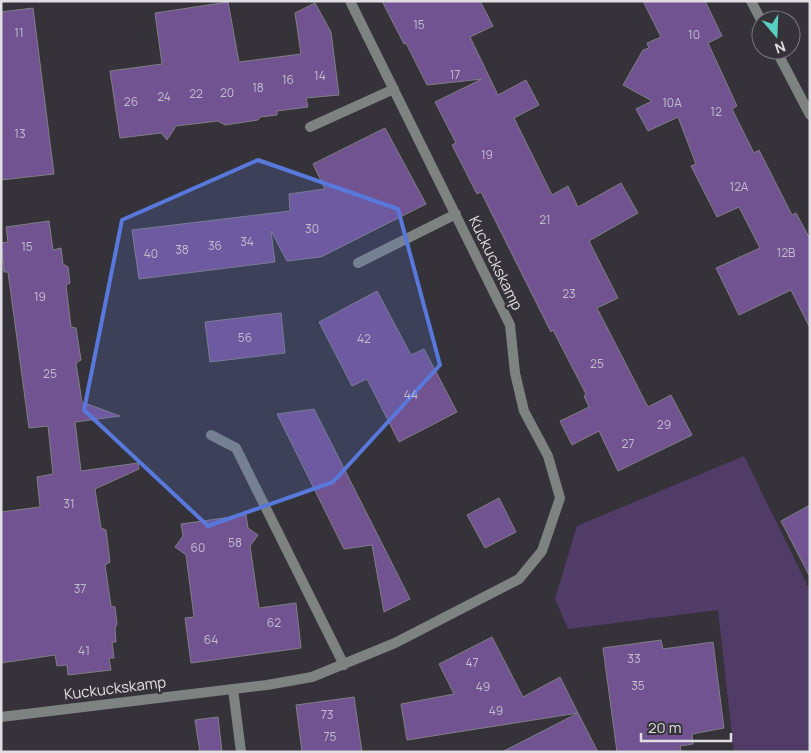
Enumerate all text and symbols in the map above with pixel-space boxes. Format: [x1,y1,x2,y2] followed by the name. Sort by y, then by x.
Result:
[751,10,801,60] north arrow
[413,16,425,33] house number: 15
[14,24,24,41] house number: 11
[688,26,700,43] house number: 10
[773,37,788,58] text: N
[450,66,460,83] house number: 17
[314,67,326,84] house number: 14
[282,71,294,88] house number: 16
[252,79,264,96] house number: 18
[220,84,234,101] house number: 20
[189,85,203,102] house number: 22
[157,88,171,105] house number: 24
[124,93,138,110] house number: 26
[662,94,682,111] house number: 10A
[710,103,722,120] house number: 12
[14,125,26,142] house number: 13
[481,146,493,163] house number: 19
[730,178,749,195] house number: 12A
[539,211,551,228] house number: 21
[464,212,528,314] street label: Kuckuckskamp
[305,220,319,237] house number: 30
[240,233,254,250] house number: 34
[208,237,222,254] house number: 36
[21,238,33,255] house number: 15
[175,241,189,258] house number: 38
[777,244,795,261] house number: 12B
[144,245,158,262] house number: 40
[562,285,576,302] house number: 23
[34,288,46,305] house number: 19
[238,329,252,346] house number: 56
[357,330,371,347] house number: 42
[590,355,604,372] house number: 25
[43,365,57,382] house number: 25
[404,386,418,403] house number: 44
[657,416,671,433] house number: 29
[622,435,634,452] house number: 27
[63,495,75,512] house number: 31
[228,534,242,551] house number: 58
[191,539,205,556] house number: 60
[74,580,86,597] house number: 37
[267,614,281,631] house number: 62
[204,631,218,648] house number: 64
[78,642,90,659] house number: 41
[627,650,641,667] house number: 33
[465,654,479,671] house number: 47
[63,671,167,705] street label: Kuckuckskamp
[631,677,645,694] house number: 35
[476,678,490,695] house number: 49
[489,702,503,719] house number: 49
[321,706,333,723] house number: 73
[641,710,731,742] scale bar
[648,717,681,738] text: 20 m
[324,728,337,745] house number: 75

